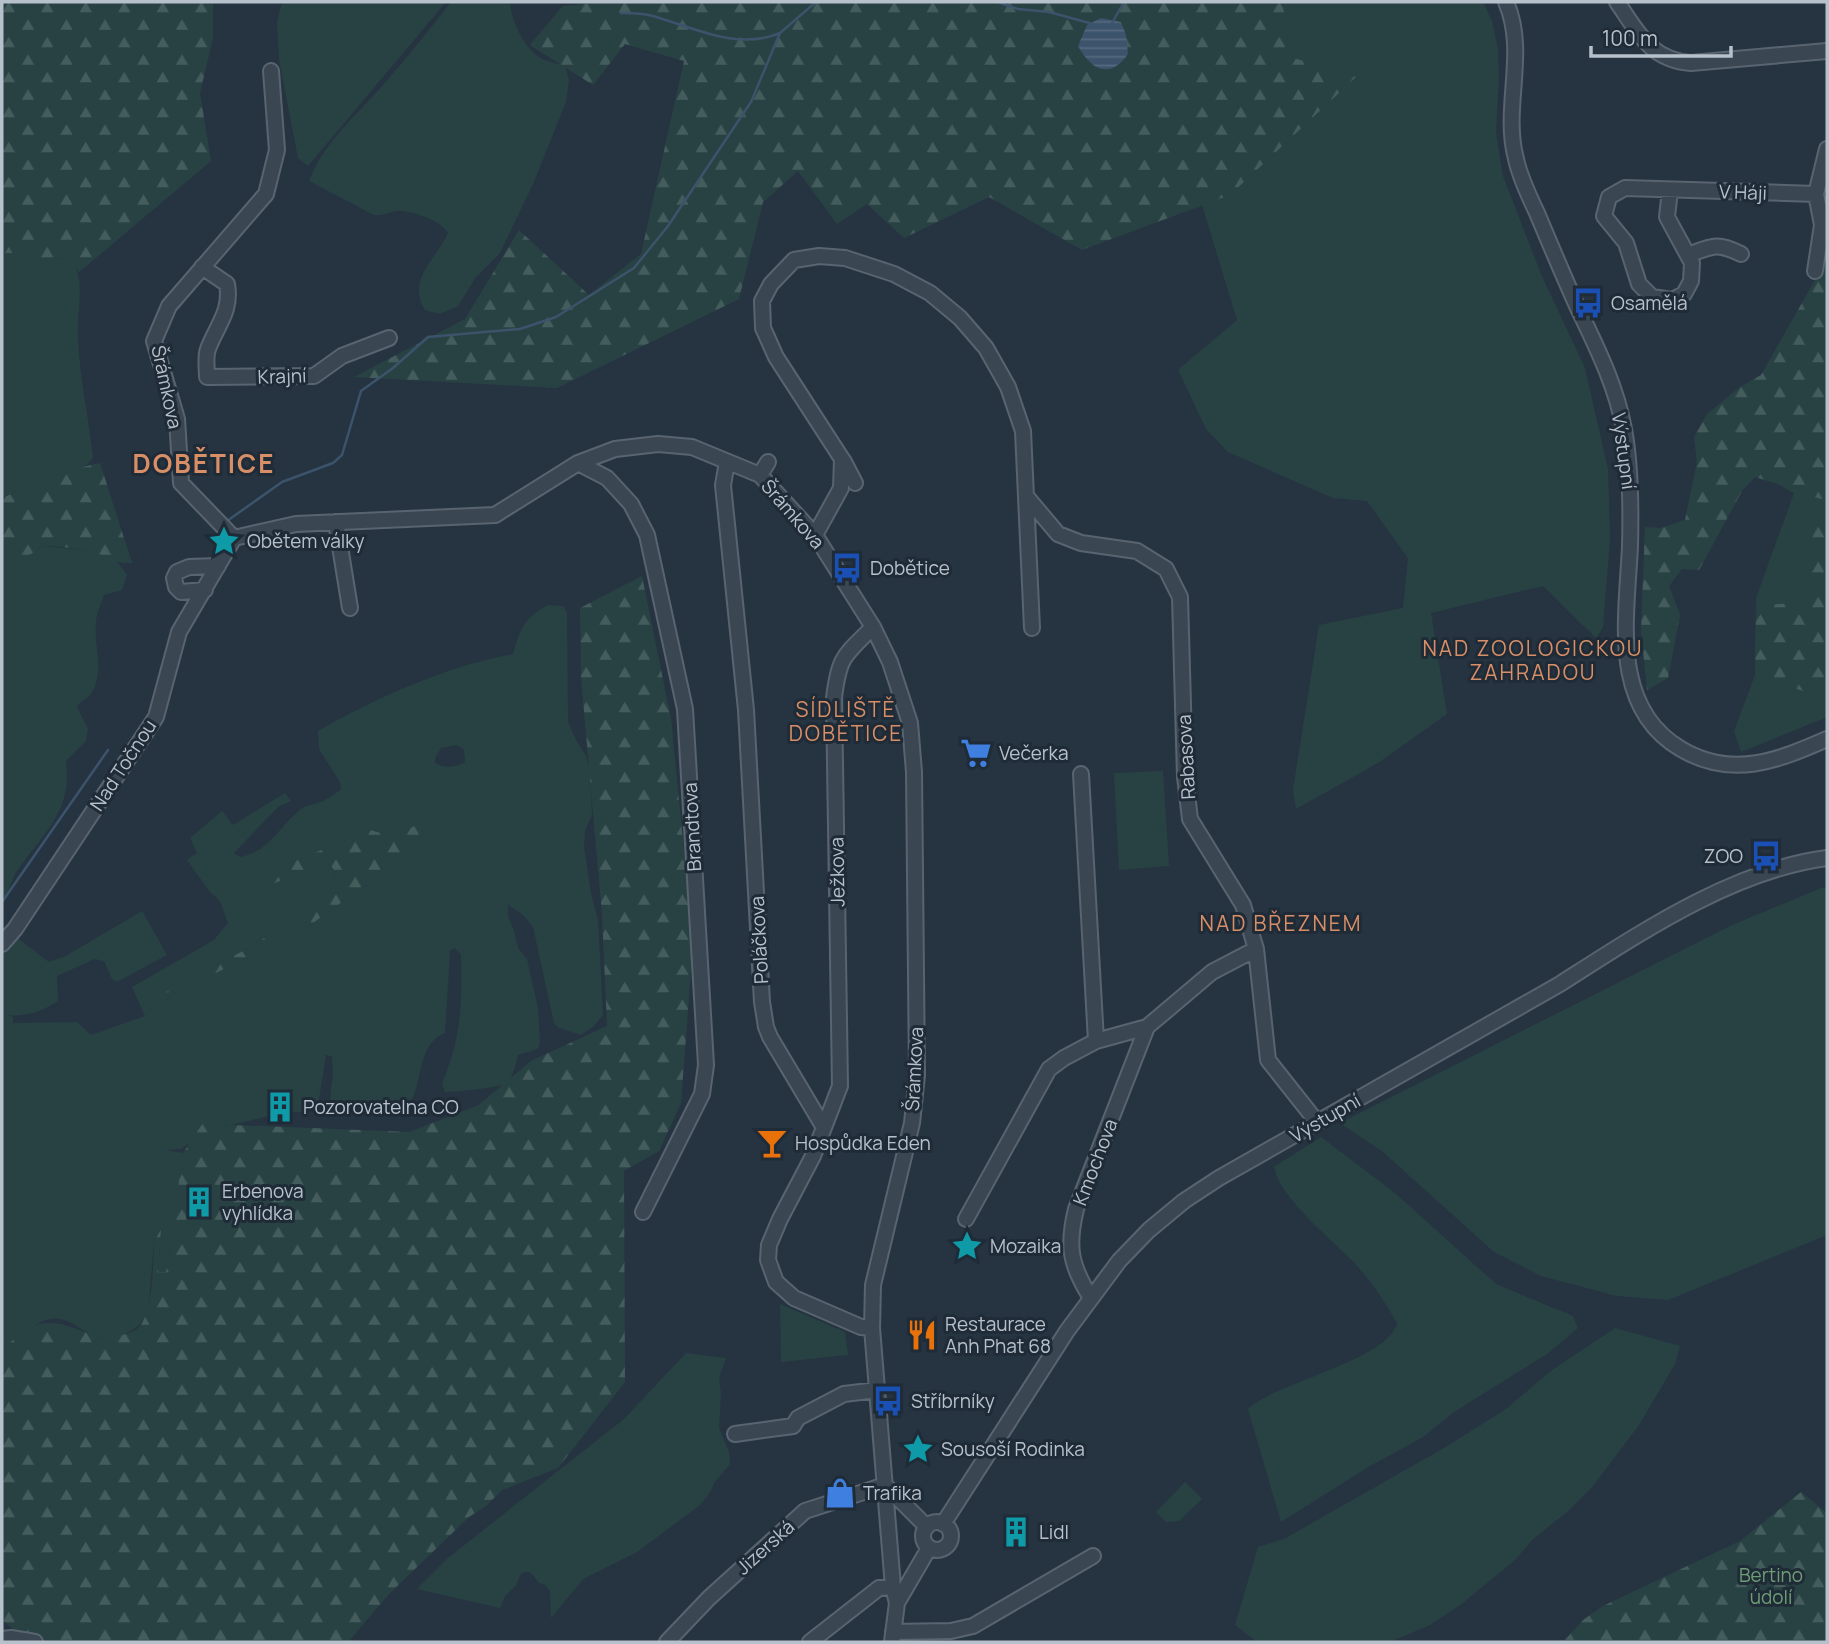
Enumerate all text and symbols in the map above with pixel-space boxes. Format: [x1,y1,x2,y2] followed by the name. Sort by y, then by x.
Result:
[1591,14,1731,58] scale bar
[1602,24,1658,52] text: 100 m
[1719,178,1767,206] street label: V Háji
[1571,286,1605,320] bus stop icon: Osamělá
[1611,290,1688,316] place label: Osamělá
[145,343,189,431] street label: Šrámkova
[257,362,307,390] street label: Krajní
[1606,411,1642,491] street label: Výstupní
[133,445,275,481] district label: DOBĚTICE
[755,474,831,554] street label: Šrámkova
[207,524,241,558] place icon: Obětem války
[247,528,365,554] place label: Obětem války
[830,551,864,585] bus stop icon: Dobětice
[870,555,950,581] place label: Dobětice
[1422,634,1644,686] district label: NAD ZOOLOGICKOU ZAHRADOU
[789,695,903,747] district label: SÍDLIŠTĚ DOBĚTICE
[84,714,162,816] street label: Nad Točnou
[1171,714,1201,800] street label: Rabasova
[959,736,993,770] supermarket icon: Večerka
[999,740,1069,766] place label: Večerka
[677,782,707,872] street label: Brandtova
[823,837,851,907] street label: Ježkova
[1749,839,1783,873] bus stop icon: ZOO
[1704,843,1743,869] place label: ZOO
[744,895,774,985] street label: Poláčkova
[1200,909,1362,937] district label: NAD BŘEZNEM
[899,1026,929,1112] street label: Šrámkova
[1285,1087,1365,1149] street label: Výstupní
[263,1090,297,1124] building icon: Pozorovatelna CO
[303,1094,459,1120] place label: Pozorovatelna CO
[1067,1115,1123,1209] street label: Kmochova
[755,1126,789,1160] bar icon: Hospůdka Eden
[795,1130,931,1156] place label: Hospůdka Eden
[222,1178,303,1226] place label: Erbenova vyhlídka
[182,1185,216,1219] building icon: Erbenova vyhlídka
[950,1229,984,1263] place icon: Mozaika
[990,1233,1061,1259] place label: Mozaika
[945,1311,1051,1359] place label: Restaurace Anh Phat 68
[905,1318,939,1352] restaurant icon: Restaurace Anh Phat 68
[871,1384,905,1418] bus stop icon: Stříbrníky
[911,1388,995,1414] place label: Stříbrníky
[901,1432,935,1466] place icon: Sousoší Rodinka
[941,1436,1085,1462] place label: Sousoší Rodinka
[823,1476,857,1510] shop icon: Trafika
[863,1480,922,1506] place label: Trafika
[730,1514,800,1580] street label: Jizerská
[999,1515,1033,1549] building icon: Lidl
[1039,1519,1069,1545] place label: Lidl
[1739,1562,1803,1610] park label: Bertino údolí

